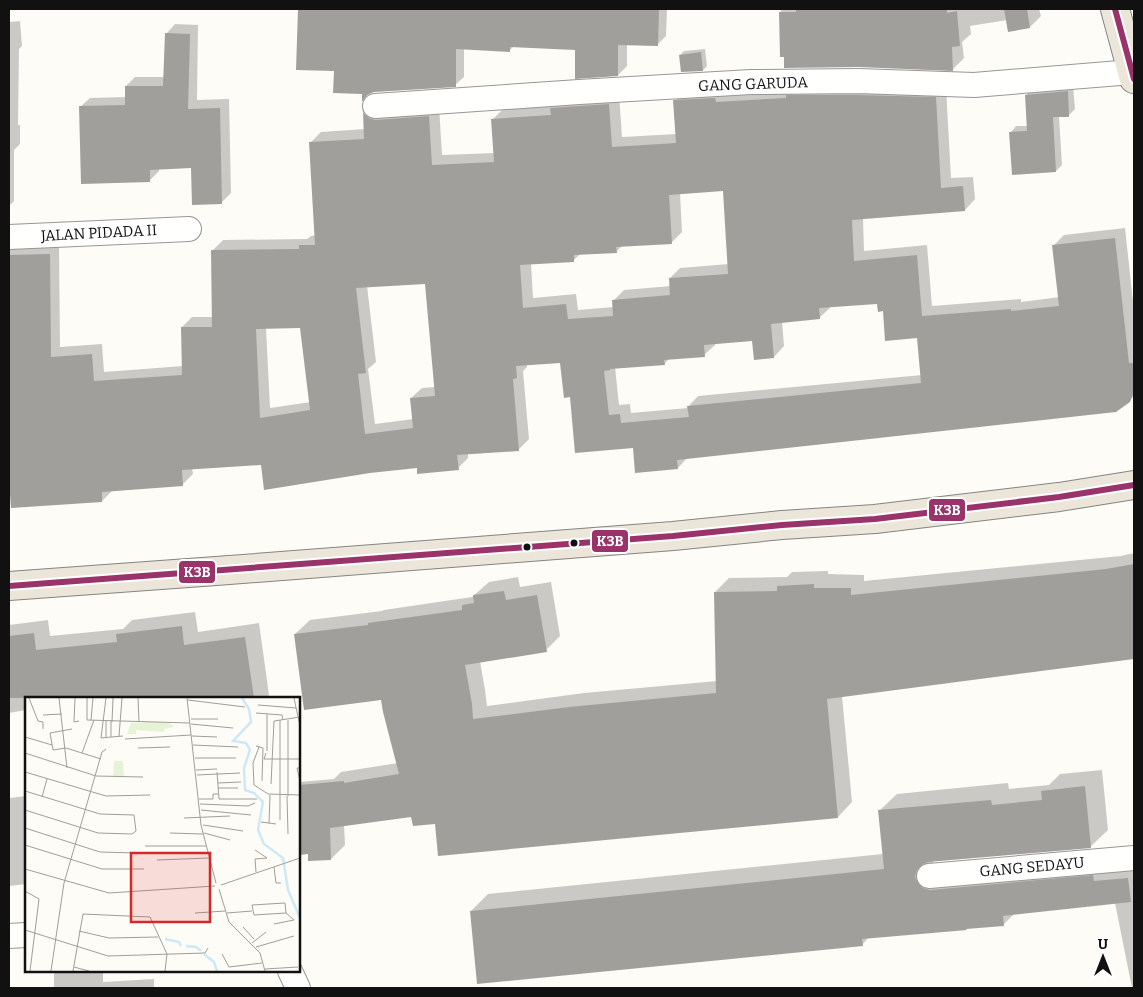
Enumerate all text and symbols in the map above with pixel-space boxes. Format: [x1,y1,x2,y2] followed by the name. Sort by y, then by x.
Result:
[698,73,809,95] street label: GANG GARUDA
[39,221,158,245] street label: JALAN PIDADA II
[928,498,966,522] line badge: K3B
[934,502,960,519] text: K3B
[591,529,629,553] line badge: K3B
[597,533,623,550] text: K3B
[569,538,579,548] unlabelled marker
[522,542,532,552] unlabelled marker
[178,560,216,584] line badge: K3B
[184,564,210,581] text: K3B
[25,697,300,972] inset map
[979,853,1085,881] street label: GANG SEDAYU
[1078,932,1128,982] north arrow
[1098,936,1109,953] text: U

